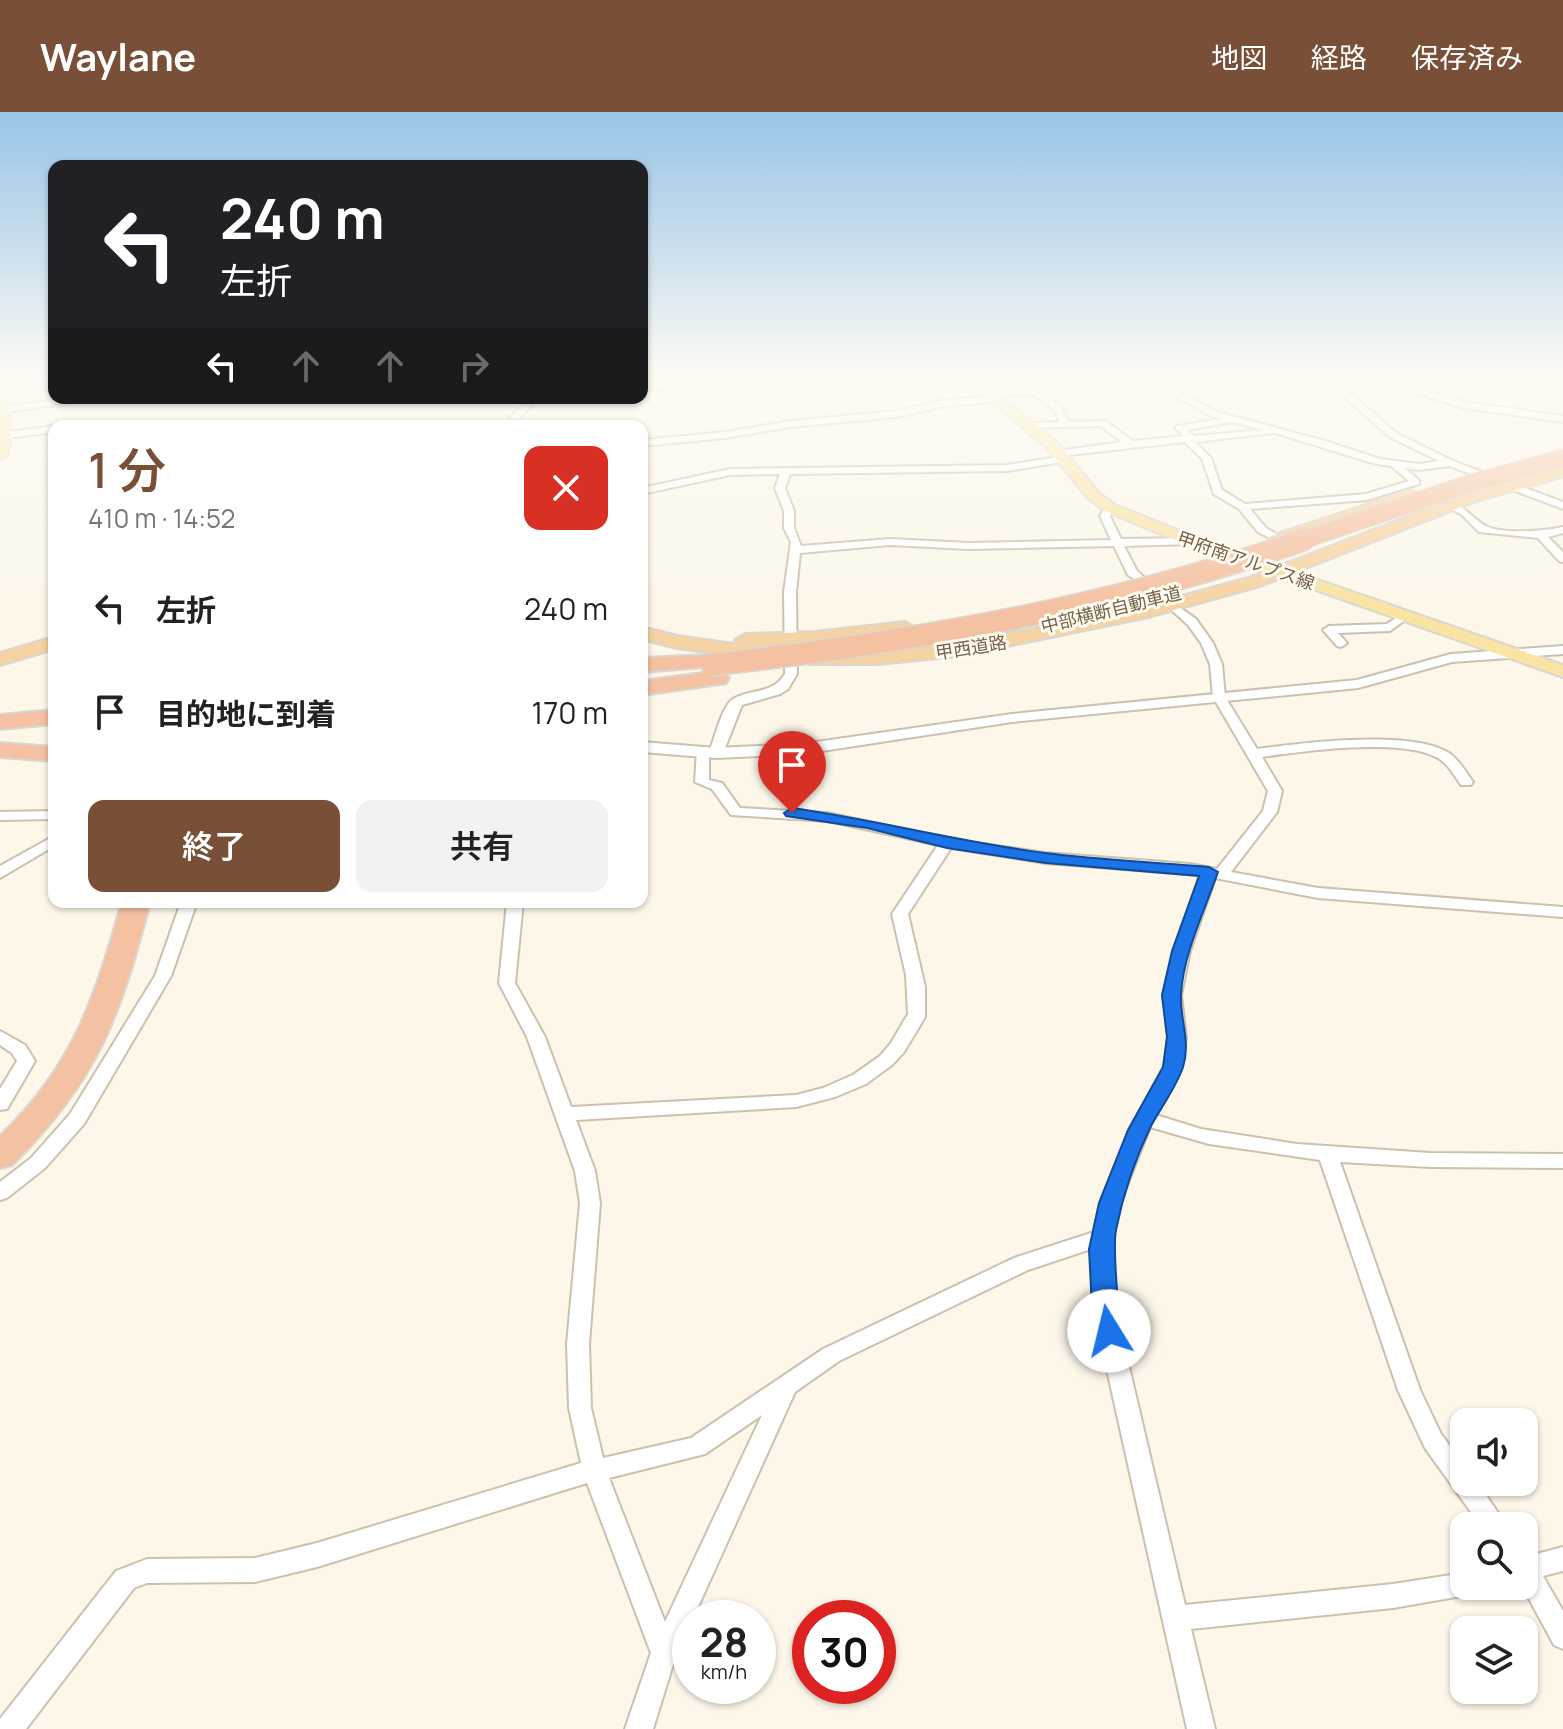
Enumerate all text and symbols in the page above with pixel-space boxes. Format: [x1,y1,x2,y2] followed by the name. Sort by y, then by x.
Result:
[40,30,196,82] text: Waylane
[1211,38,1267,76] text: 地図
[1311,38,1367,76] text: 経路
[1411,38,1523,76] text: 保存済み
[220,179,385,256] text: 240 m
[88,192,192,296] icon: left
[220,256,292,305] text: 左折
[200,344,244,388] icon: left
[284,344,328,388] icon: ahead
[368,344,412,388] icon: ahead
[452,344,496,388] icon: right
[88,437,166,502] text: 1 分
[524,446,608,530] button: close
[88,500,235,536] text: 410 m · 14:52
[1174,525,1318,595] street label: 甲府南アルプス線
[1038,580,1184,638] street label: 中部横断自動車道
[88,586,132,630] icon: left
[524,588,608,629] text: 240 m
[156,589,216,630] text: 左折
[934,630,1008,664] street label: 甲西道路
[88,690,132,734] icon: arrive
[531,692,608,733] text: 170 m
[156,693,336,734] text: 目的地に到着
[758,731,826,813] pin
[770,743,814,787] icon: arrive
[88,800,340,892] button: 終了
[356,800,608,892] button: 共有
[1067,1289,1151,1373] position arrow
[1450,1408,1538,1704] map controls
[1450,1408,1538,1496] button: sound
[1450,1512,1538,1600] button: search
[792,1600,896,1704] speed limit sign: 30
[700,1614,748,1669] text: 28
[1450,1616,1538,1704] button: layers
[701,1658,747,1685] text: km/h

